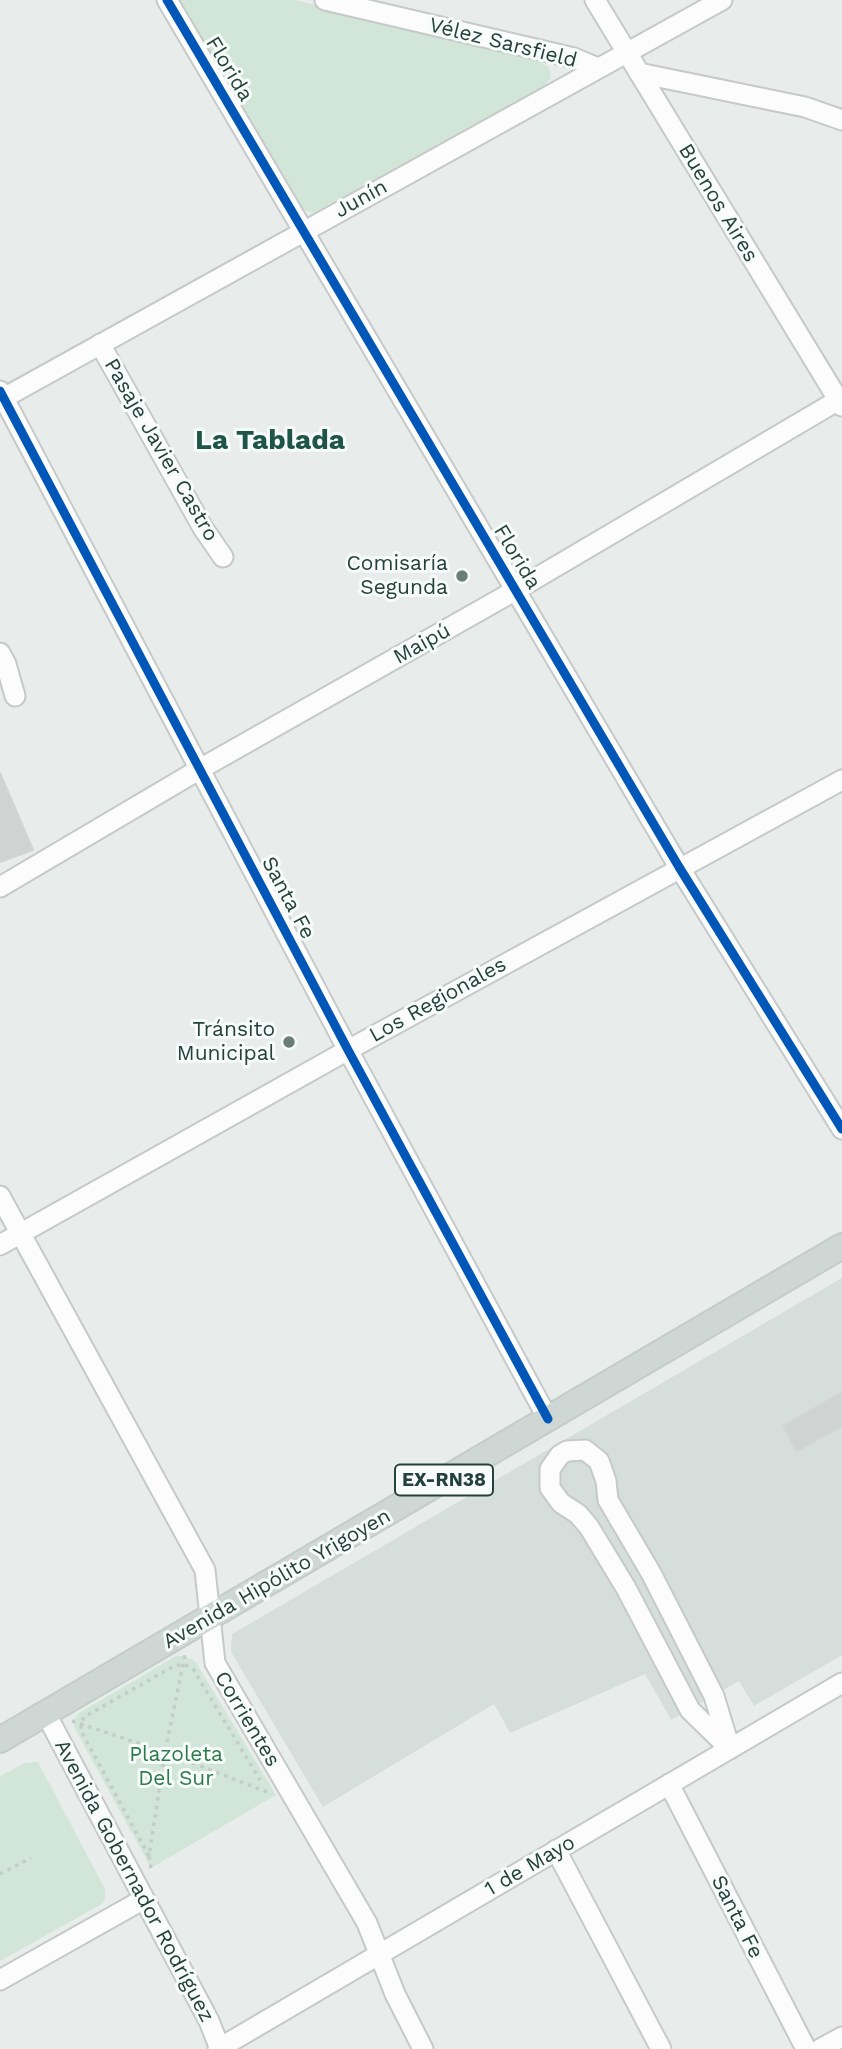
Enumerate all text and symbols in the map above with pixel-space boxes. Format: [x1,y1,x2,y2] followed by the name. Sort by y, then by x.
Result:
[426,12,580,74] street label: Vélez Sarsfield
[200,32,258,106] street label: Florida
[673,139,763,267] street label: Buenos Aires
[330,174,392,224] street label: Junín
[98,354,224,546] street label: Pasaje Javier Castro
[195,424,345,458] district label: La Tablada
[488,520,546,594] street label: Florida
[346,551,448,601] place label: Comisaría Segunda
[454,568,470,584] marker: Comisaría Segunda
[389,618,455,670] street label: Maipú
[256,853,320,943] street label: Santa Fe
[365,952,511,1048] street label: Los Regionales
[177,1017,275,1067] place label: Tránsito Municipal
[281,1034,297,1050] marker: Tránsito Municipal
[395,1464,493,1496] road number: EX-RN38
[159,1503,395,1655] street label: Avenida Hipólito Yrigoyen
[209,1667,285,1771] street label: Corrientes
[49,1736,219,2026] street label: Avenida Gobernador Rodríguez
[129,1742,223,1792] park label: Plazoleta Del Sur
[480,1830,580,1902] street label: 1 de Mayo
[705,1871,769,1963] street label: Santa Fe

